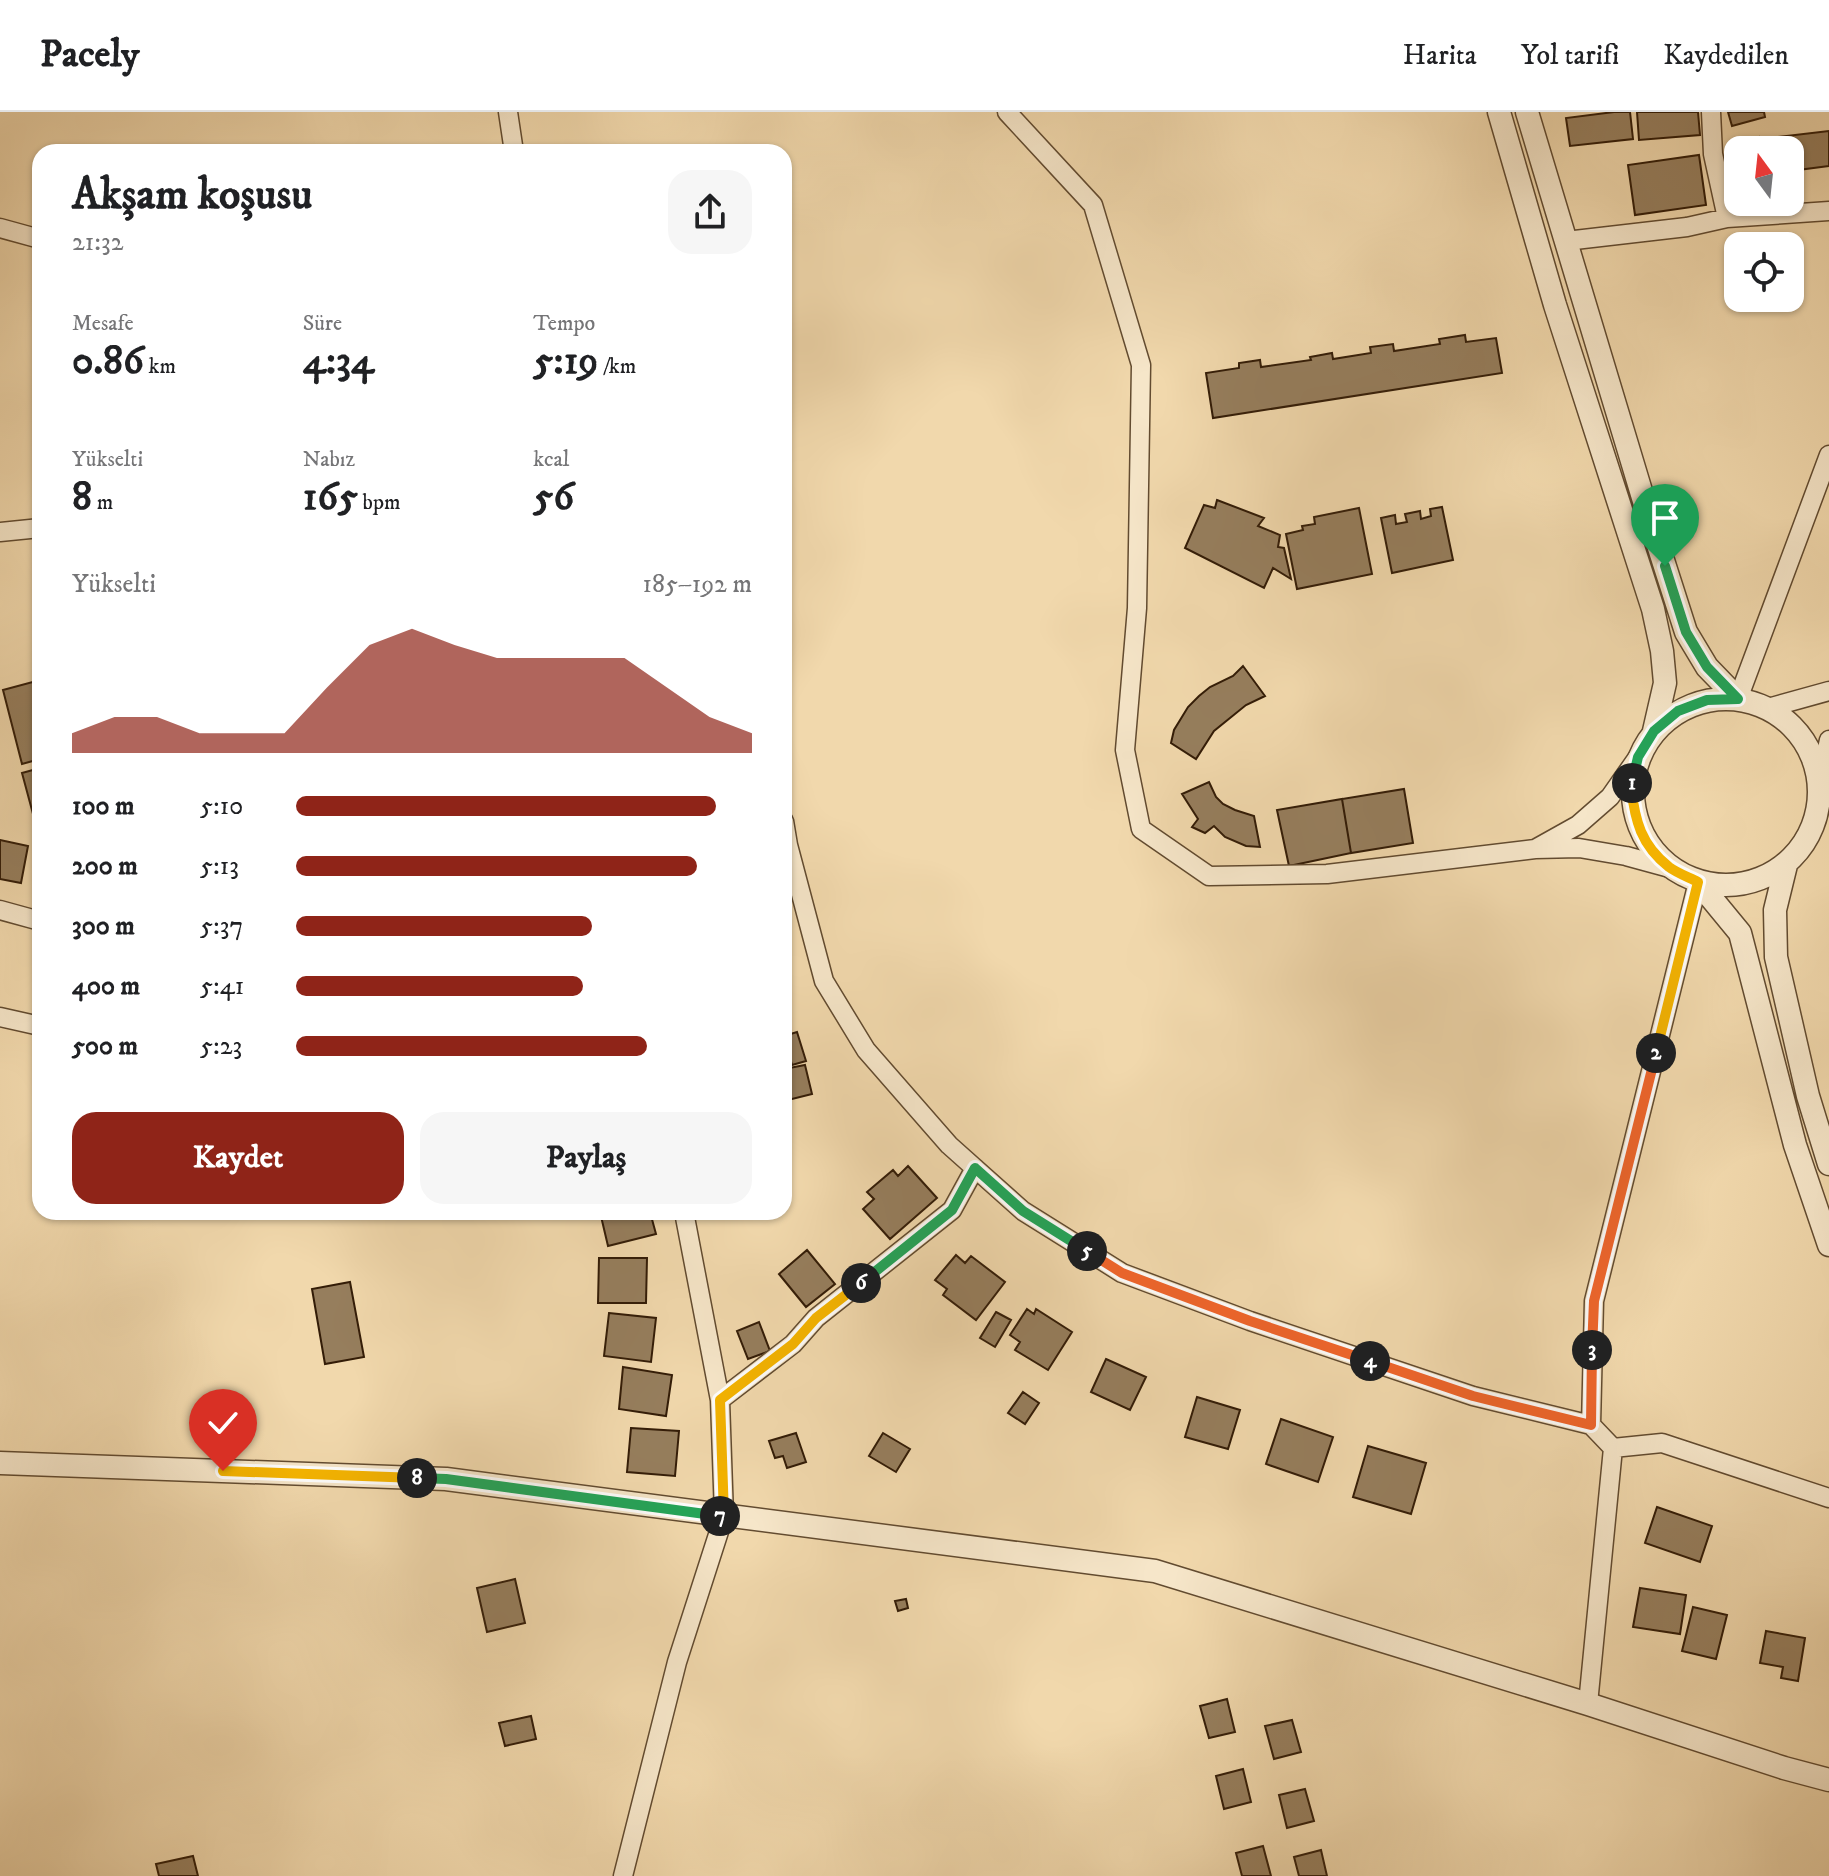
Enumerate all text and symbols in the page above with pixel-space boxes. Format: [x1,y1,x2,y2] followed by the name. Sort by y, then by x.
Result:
[40,31,139,79] text: Pacely
[1403,38,1477,73] text: Harita
[1521,38,1619,73] text: Yol tarifi
[1663,38,1789,73] text: Kaydedilen
[1724,136,1804,216] north arrow
[1724,136,1804,312] map controls
[72,168,312,223] text: Akşam koşusu
[668,170,752,254] button: share
[72,226,124,259] text: 21:32
[1724,232,1804,312] button: locate
[72,310,134,337] text: Mesafe
[303,310,342,337] text: Süre
[533,310,595,337] text: Tempo
[72,337,144,387] text: 0.86
[303,337,374,387] text: 4:34
[533,337,598,387] text: 5:19
[144,353,176,380] text: km
[598,353,636,380] text: /km
[72,446,143,473] text: Yükselti
[303,446,355,473] text: Nabız
[533,446,569,473] text: kcal
[72,473,92,523] text: 8
[303,473,358,523] text: 165
[533,473,574,523] text: 56
[1631,484,1699,566] pin
[92,489,113,516] text: m
[358,489,400,516] text: bpm
[1643,496,1687,540] icon: arrive
[72,568,156,601] text: Yükselti
[643,568,752,601] text: 185–192 m
[1612,763,1652,803] pin: 1
[1628,769,1636,796] text: 1
[72,790,135,823] text: 100 m
[200,790,243,823] text: 5:10
[72,850,138,883] text: 200 m
[200,850,239,883] text: 5:13
[72,910,135,943] text: 300 m
[200,910,243,943] text: 5:37
[72,970,140,1003] text: 400 m
[200,970,244,1003] text: 5:41
[72,1030,138,1063] text: 500 m
[200,1030,242,1063] text: 5:23
[1636,1033,1676,1073] pin: 2
[1651,1039,1661,1066] text: 2
[72,1112,404,1204] button: Kaydet
[420,1112,752,1204] button: Paylaş
[1067,1231,1107,1271] pin: 5
[1082,1237,1092,1264] text: 5
[841,1263,881,1303] pin: 6
[855,1269,867,1296] text: 6
[1572,1330,1612,1370] pin: 3
[1588,1336,1596,1363] text: 3
[1350,1341,1390,1381] pin: 4
[1364,1347,1376,1374] text: 4
[189,1389,257,1471] pin
[201,1401,245,1445] icon: check
[397,1458,437,1498] pin: 8
[411,1464,423,1491] text: 8
[700,1496,740,1536] pin: 7
[714,1502,726,1529] text: 7

